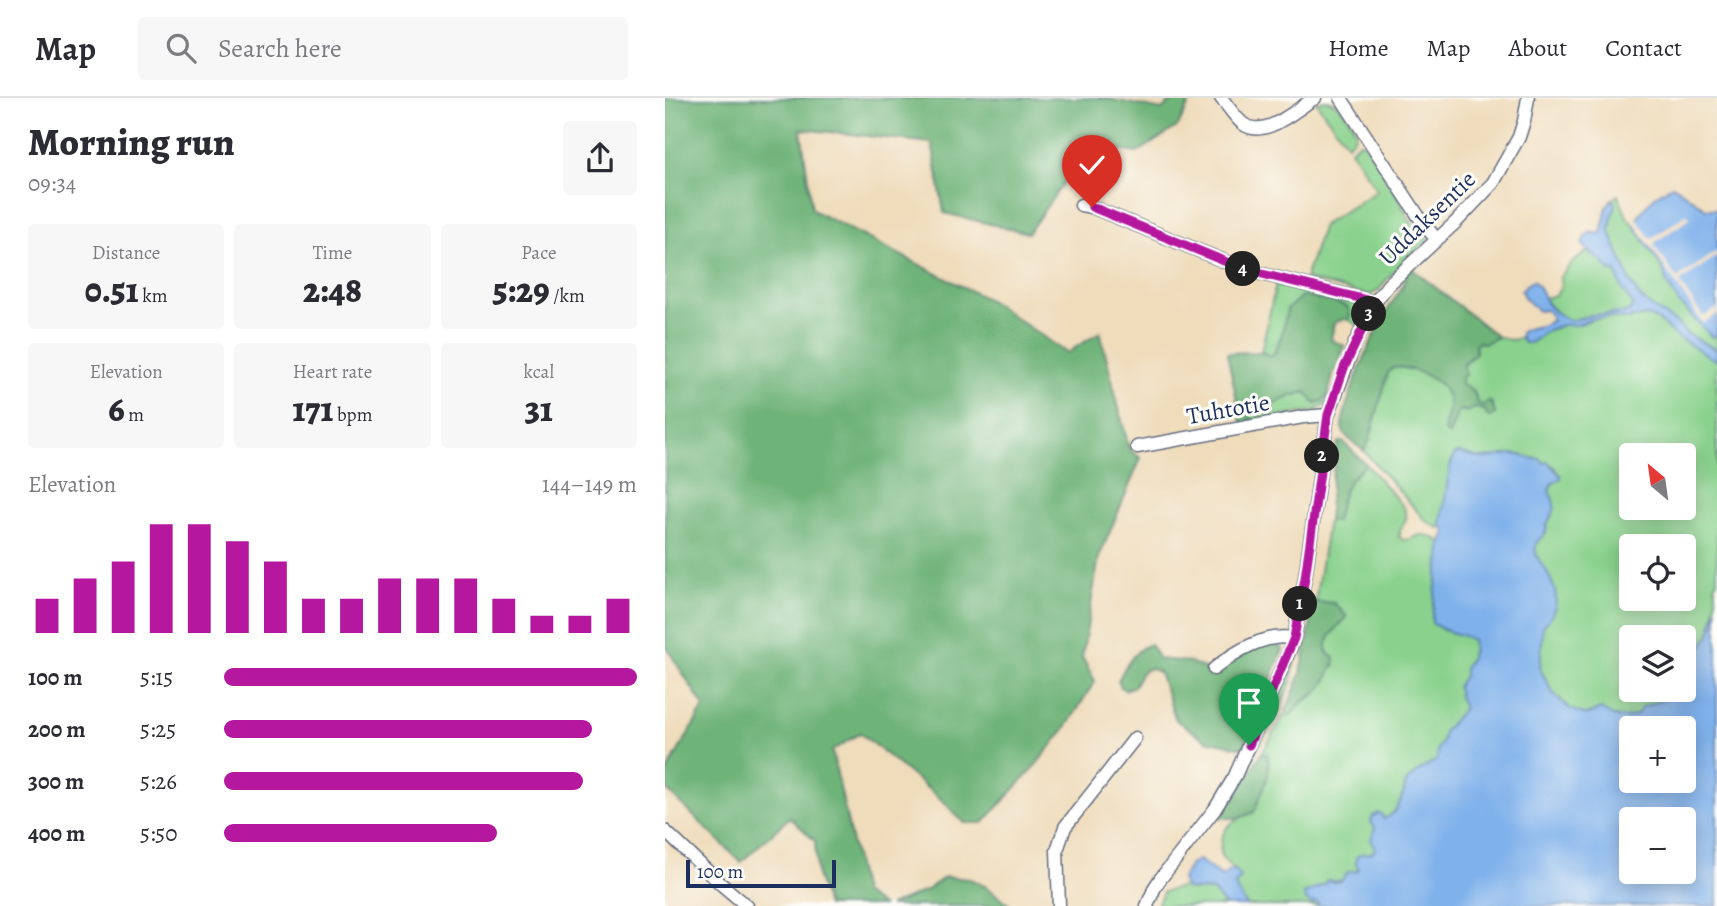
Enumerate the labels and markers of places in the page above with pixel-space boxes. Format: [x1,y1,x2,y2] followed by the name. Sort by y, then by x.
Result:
[1062,135,1122,207] pin
[1225,252,1261,286] pin: 4
[1351,296,1387,332] pin: 3
[1305,438,1339,474] pin: 2
[1283,587,1317,622] pin: 1
[1219,673,1279,745] pin

